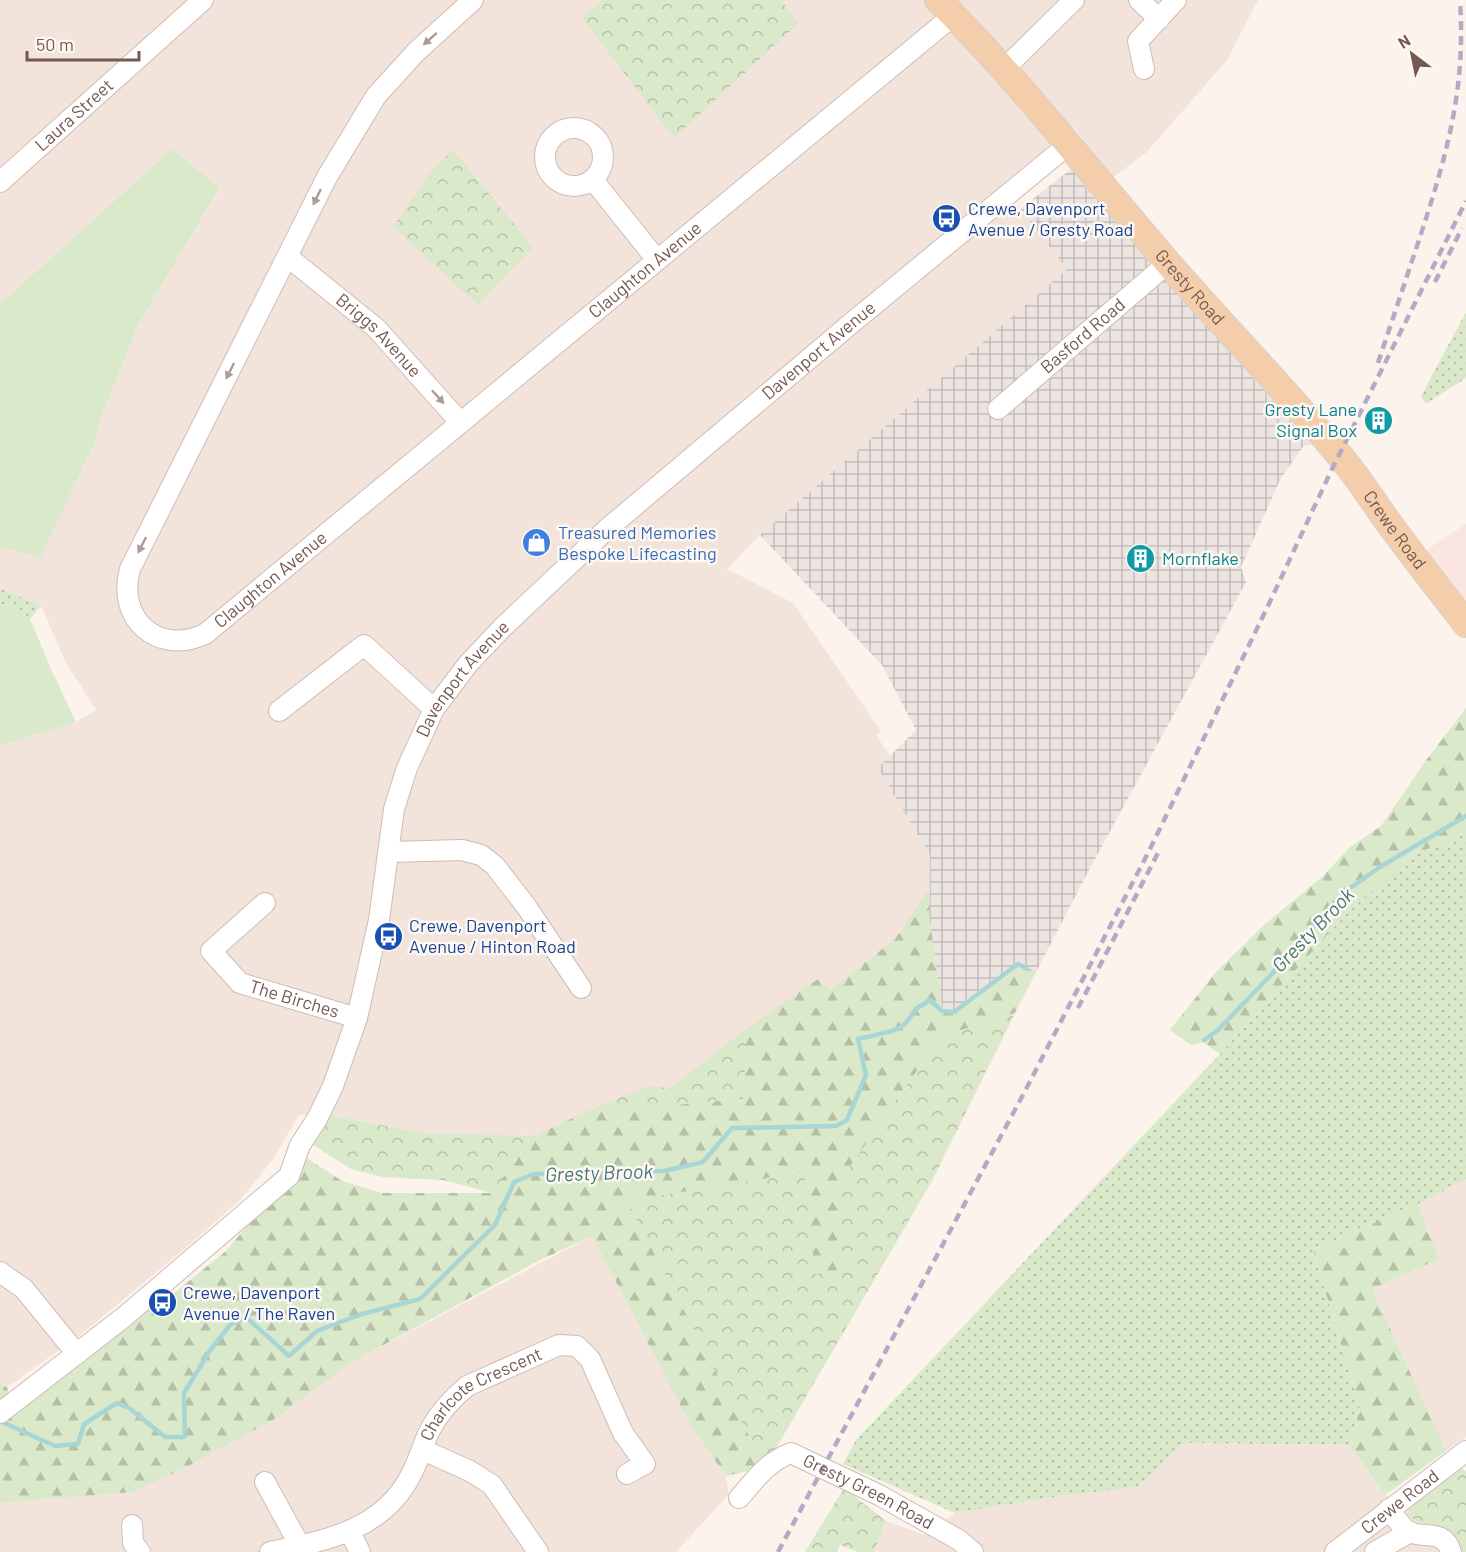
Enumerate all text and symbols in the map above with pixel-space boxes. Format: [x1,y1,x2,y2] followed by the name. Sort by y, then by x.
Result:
[27,24,140,62] scale bar
[1382,24,1442,84] north arrow
[1394,30,1413,52] text: N
[422,32,437,46] one-way arrow
[36,33,74,55] text: 50 m
[30,74,117,155] street label: Laura Street
[312,188,322,205] one-way arrow
[968,197,1133,240] place label: Crewe, Davenport Avenue / Gresty Road
[931,203,963,235] bus stop icon: Crewe, Davenport Avenue / Gresty Road
[584,216,706,322] street label: Claughton Avenue
[1151,244,1230,329] street label: Gresty Road
[332,288,427,381] street label: Briggs Avenue
[1036,293,1129,378] street label: Basford Road
[757,296,879,404] street label: Davenport Avenue
[225,363,235,380] one-way arrow
[431,389,445,404] one-way arrow
[1264,398,1357,441] place label: Gresty Lane Signal Box
[1362,404,1394,436] building icon: Gresty Lane Signal Box
[1359,486,1431,573] street label: Crewe Road
[558,521,717,564] place label: Treasured Memories Bespoke Lifecasting
[209,526,331,632] street label: Claughton Avenue
[521,527,553,559] shop icon: Treasured Memories Bespoke Lifecasting
[137,537,147,554] one-way arrow
[1125,543,1157,575] building icon: Mornflake
[1162,547,1239,569] place label: Mornflake
[411,615,513,740] street label: Davenport Avenue
[1266,882,1359,977] water label: Gresty Brook
[409,914,576,957] place label: Crewe, Davenport Avenue / Hinton Road
[372,920,404,952] bus stop icon: Crewe, Davenport Avenue / Hinton Road
[247,974,342,1022] street label: The Birches
[544,1158,654,1186] water label: Gresty Brook
[183,1281,335,1324] place label: Crewe, Davenport Avenue / The Raven
[146,1287,178,1319] bus stop icon: Crewe, Davenport Avenue / The Raven
[414,1342,545,1444] street label: Charlcote Crescent
[800,1448,938,1534] street label: Gresty Green Road
[1356,1464,1443,1538] street label: Crewe Road

